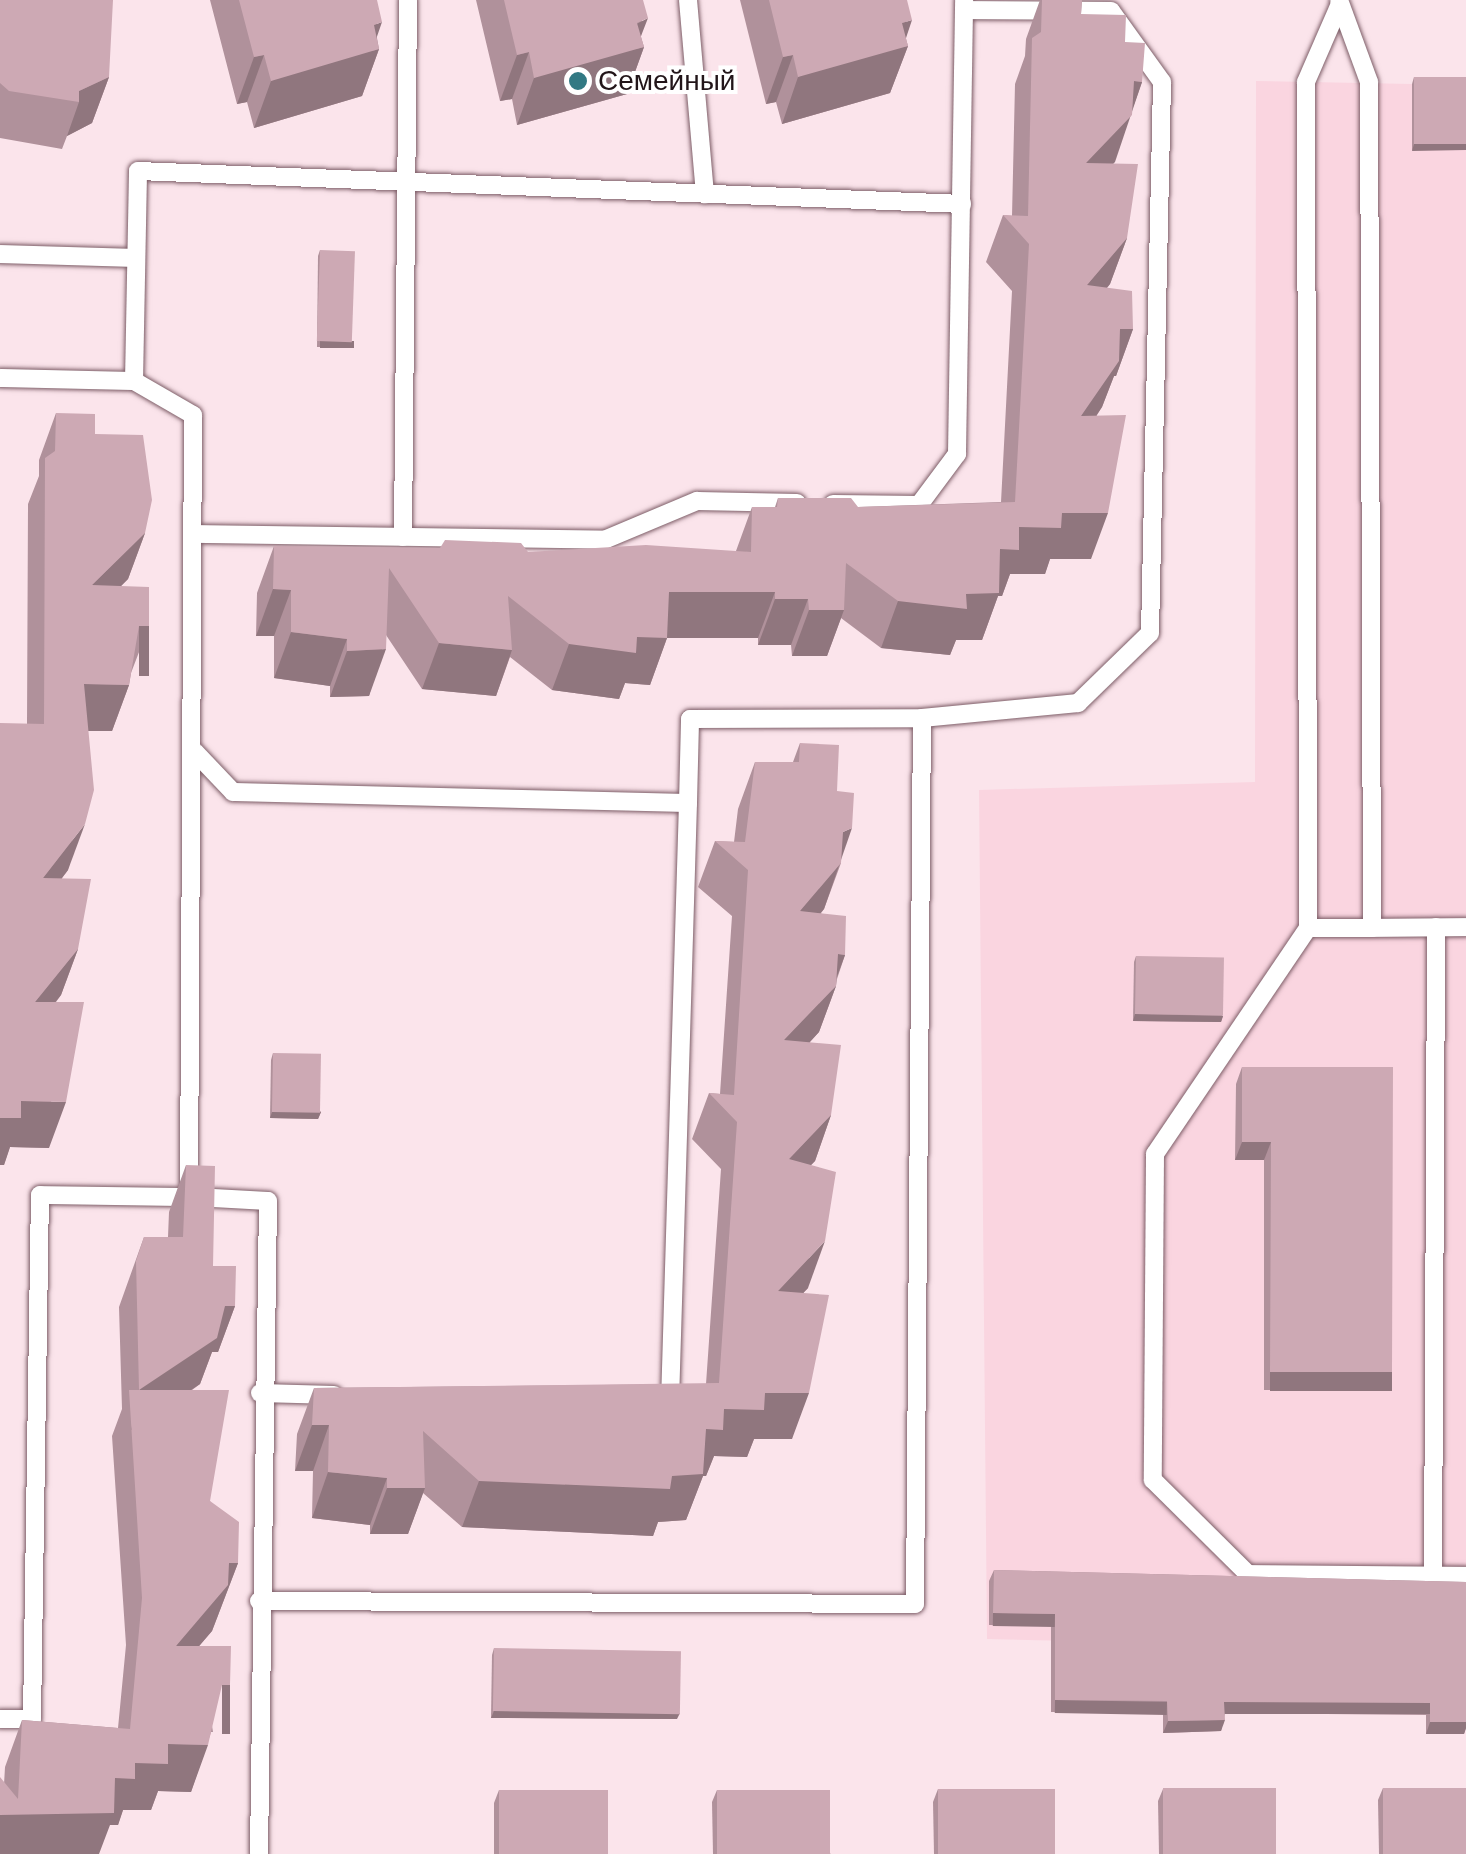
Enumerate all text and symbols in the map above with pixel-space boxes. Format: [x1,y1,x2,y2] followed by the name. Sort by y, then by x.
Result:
[598,64,735,98] place label: Семейный
[567,70,589,92] marker: Семейный

